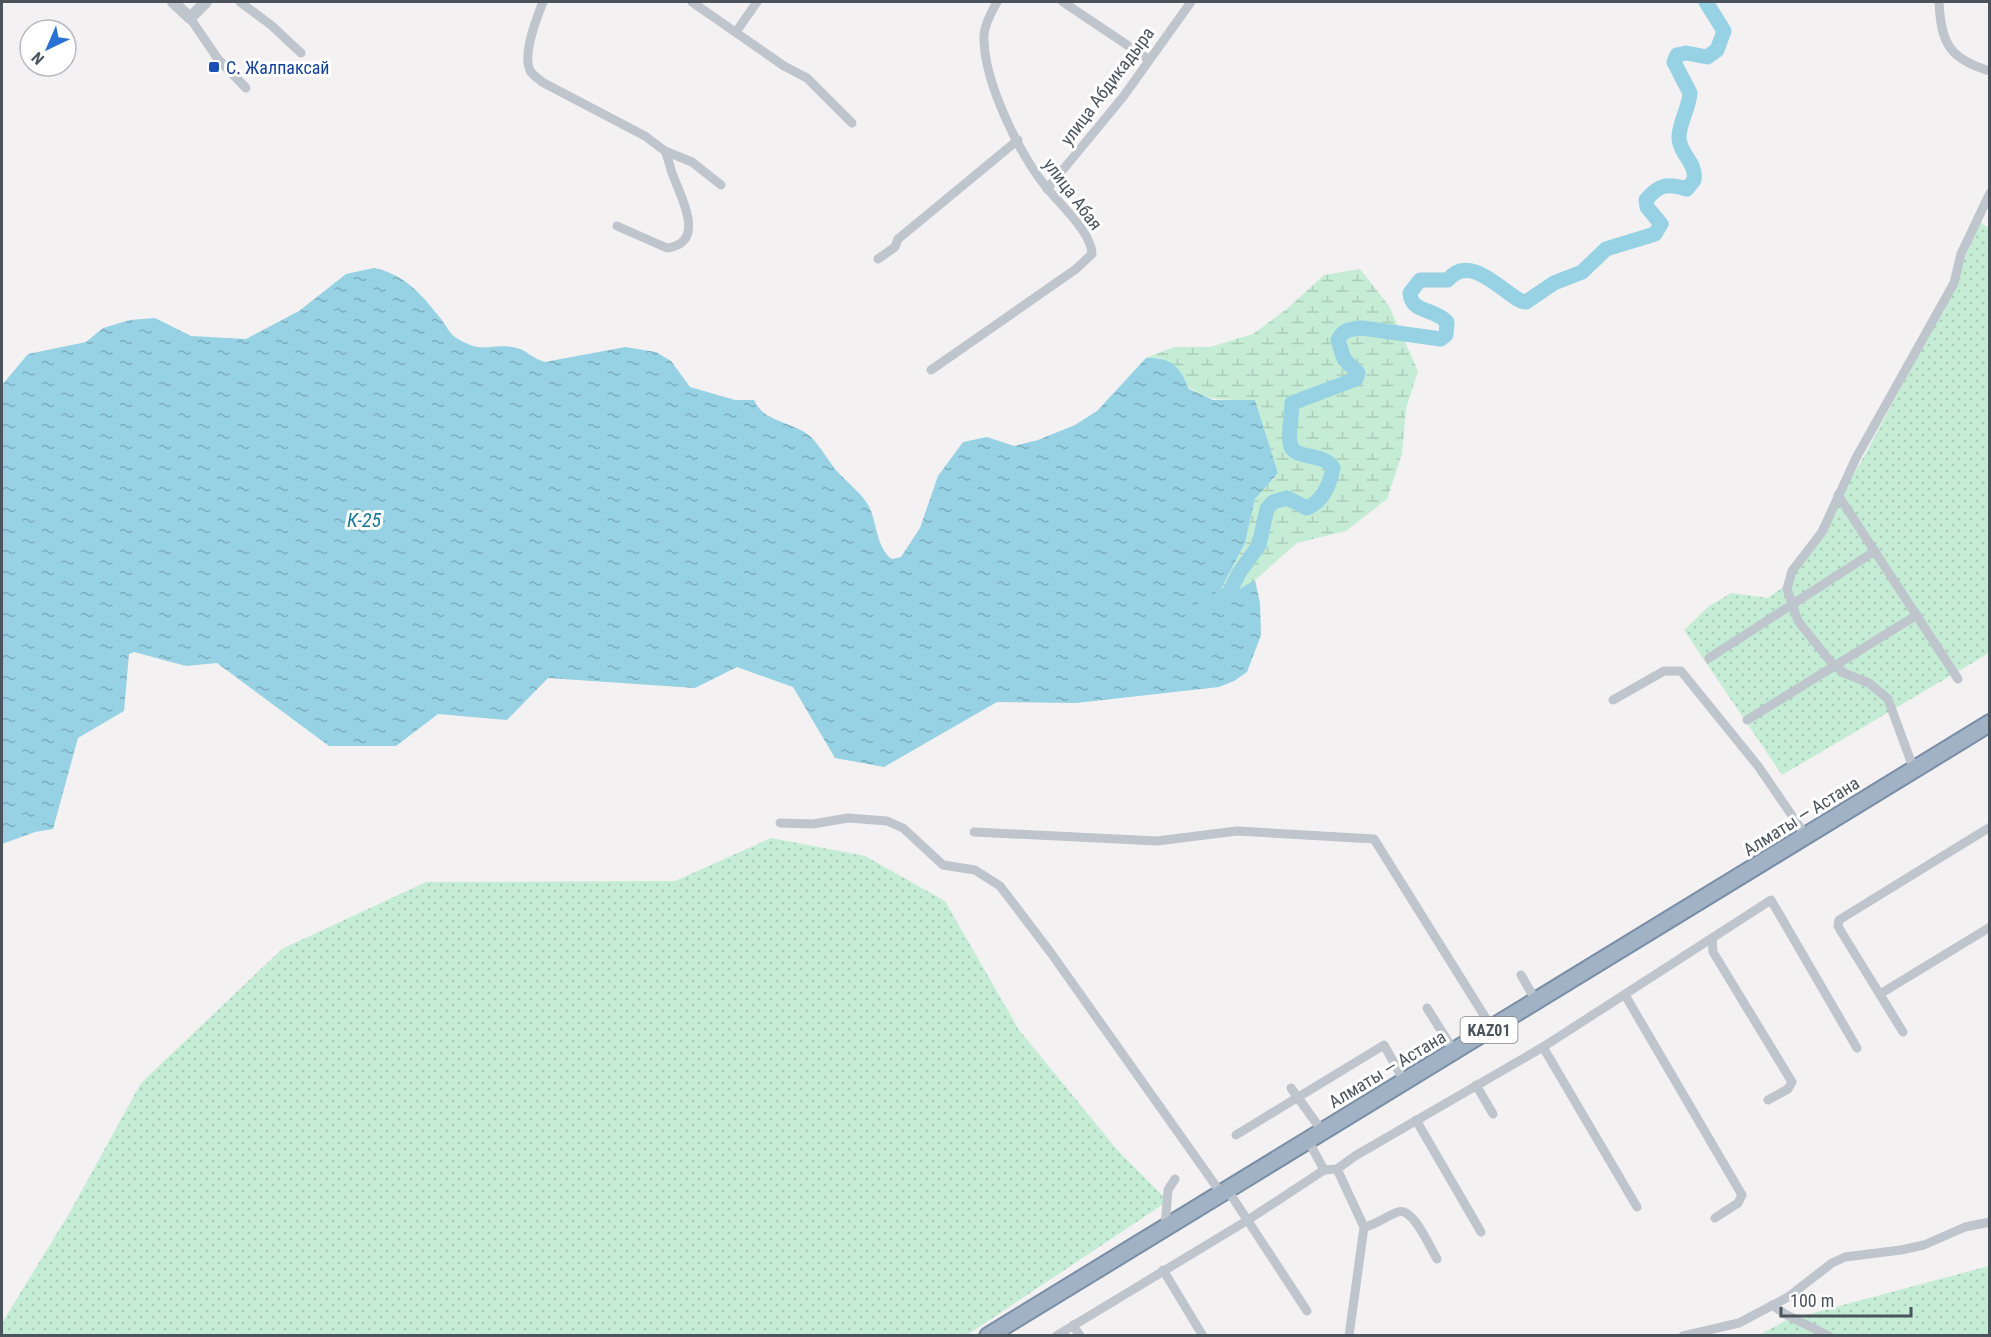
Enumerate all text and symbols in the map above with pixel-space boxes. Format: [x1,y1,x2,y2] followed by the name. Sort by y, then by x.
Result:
[18,18,78,78] north arrow
[1056,23,1158,149] street label: улица Абдикадыра
[28,48,48,69] text: N
[226,57,330,78] place label: С. Жалпаксай
[207,60,221,74] marker: С. Жалпаксай
[1039,154,1107,234] street label: улица Абая
[347,508,382,532] water label: К-25
[1739,772,1863,860] street label: Алматы — Астана
[1460,1017,1518,1043] road number: KАZ01
[1325,1026,1449,1112] street label: Алматы — Астана
[1781,1280,1912,1318] scale bar
[1790,1290,1834,1311] text: 100 m

